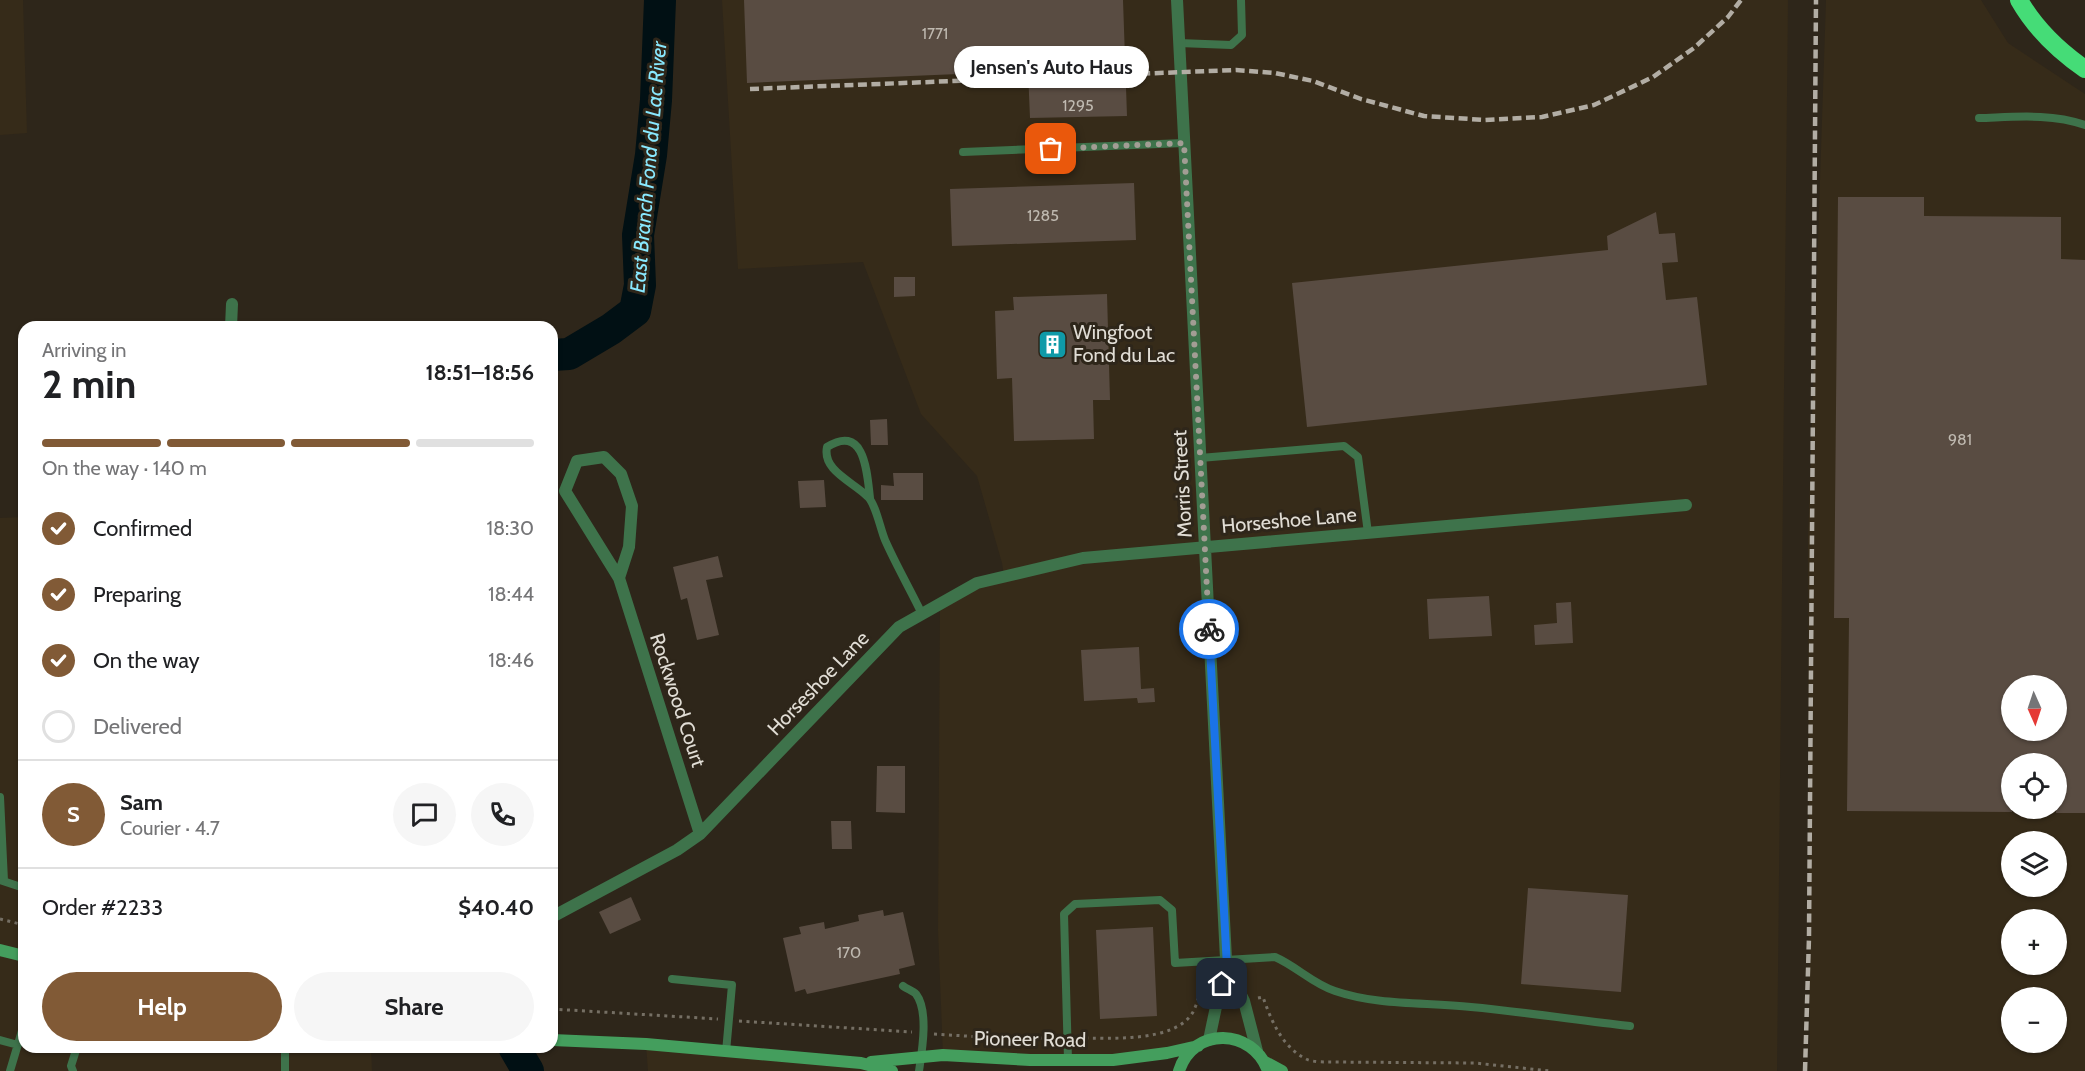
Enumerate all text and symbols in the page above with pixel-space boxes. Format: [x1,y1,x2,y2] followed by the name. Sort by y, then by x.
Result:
[922,24,948,43] house number: 1771
[625,39,672,294] water label: East Branch Fond du Lac River
[954,47,1148,89] callout: Jensen's Auto Haus
[970,55,1133,79] text: Jensen's Auto Haus
[1062,96,1094,115] house number: 1295
[1025,123,1076,174] pin
[1034,132,1067,165] icon: bag
[1027,206,1059,225] house number: 1285
[1073,320,1175,367] place label: Wingfoot Fond du Lac
[1036,328,1068,360] building icon: Wingfoot Fond du Lac
[42,338,126,362] text: Arriving in
[425,359,534,386] text: 18:51–18:56
[42,360,136,408] text: 2 min
[1167,429,1197,539] street label: Morris Street
[1948,430,1972,449] house number: 981
[42,456,207,480] text: On the way · 140 m
[1220,502,1358,538] street label: Horseshoe Lane
[42,512,75,545] icon: check
[93,515,192,542] text: Confirmed
[486,516,534,540] text: 18:30
[42,578,75,611] icon: check
[93,581,181,608] text: Preparing
[488,582,534,606] text: 18:44
[1179,599,1239,659] courier
[1193,613,1226,646] icon: bike
[762,626,874,740] street label: Horseshoe Lane
[645,630,711,770] street label: Rockwood Court
[42,644,75,677] icon: check
[93,647,200,674] text: On the way
[488,648,534,672] text: 18:46
[2001,675,2067,741] north arrow
[2001,675,2067,1053] map controls
[93,713,182,740] text: Delivered
[2001,753,2067,819] button: locate
[393,783,456,846] button: chat
[471,783,534,846] button: phone
[120,789,163,816] text: Sam
[67,801,80,828] text: S
[120,816,220,840] text: Courier · 4.7
[2001,831,2067,897] button: layers
[42,894,163,921] text: Order #2233
[458,894,534,921] text: $40.40
[2001,909,2067,975] button: +
[837,943,861,962] house number: 170
[1196,958,1247,1009] pin
[1205,967,1238,1000] icon: home
[42,972,282,1041] button: Help
[294,972,534,1041] button: Share
[2001,987,2067,1053] button: −
[974,1026,1086,1052] street label: Pioneer Road

